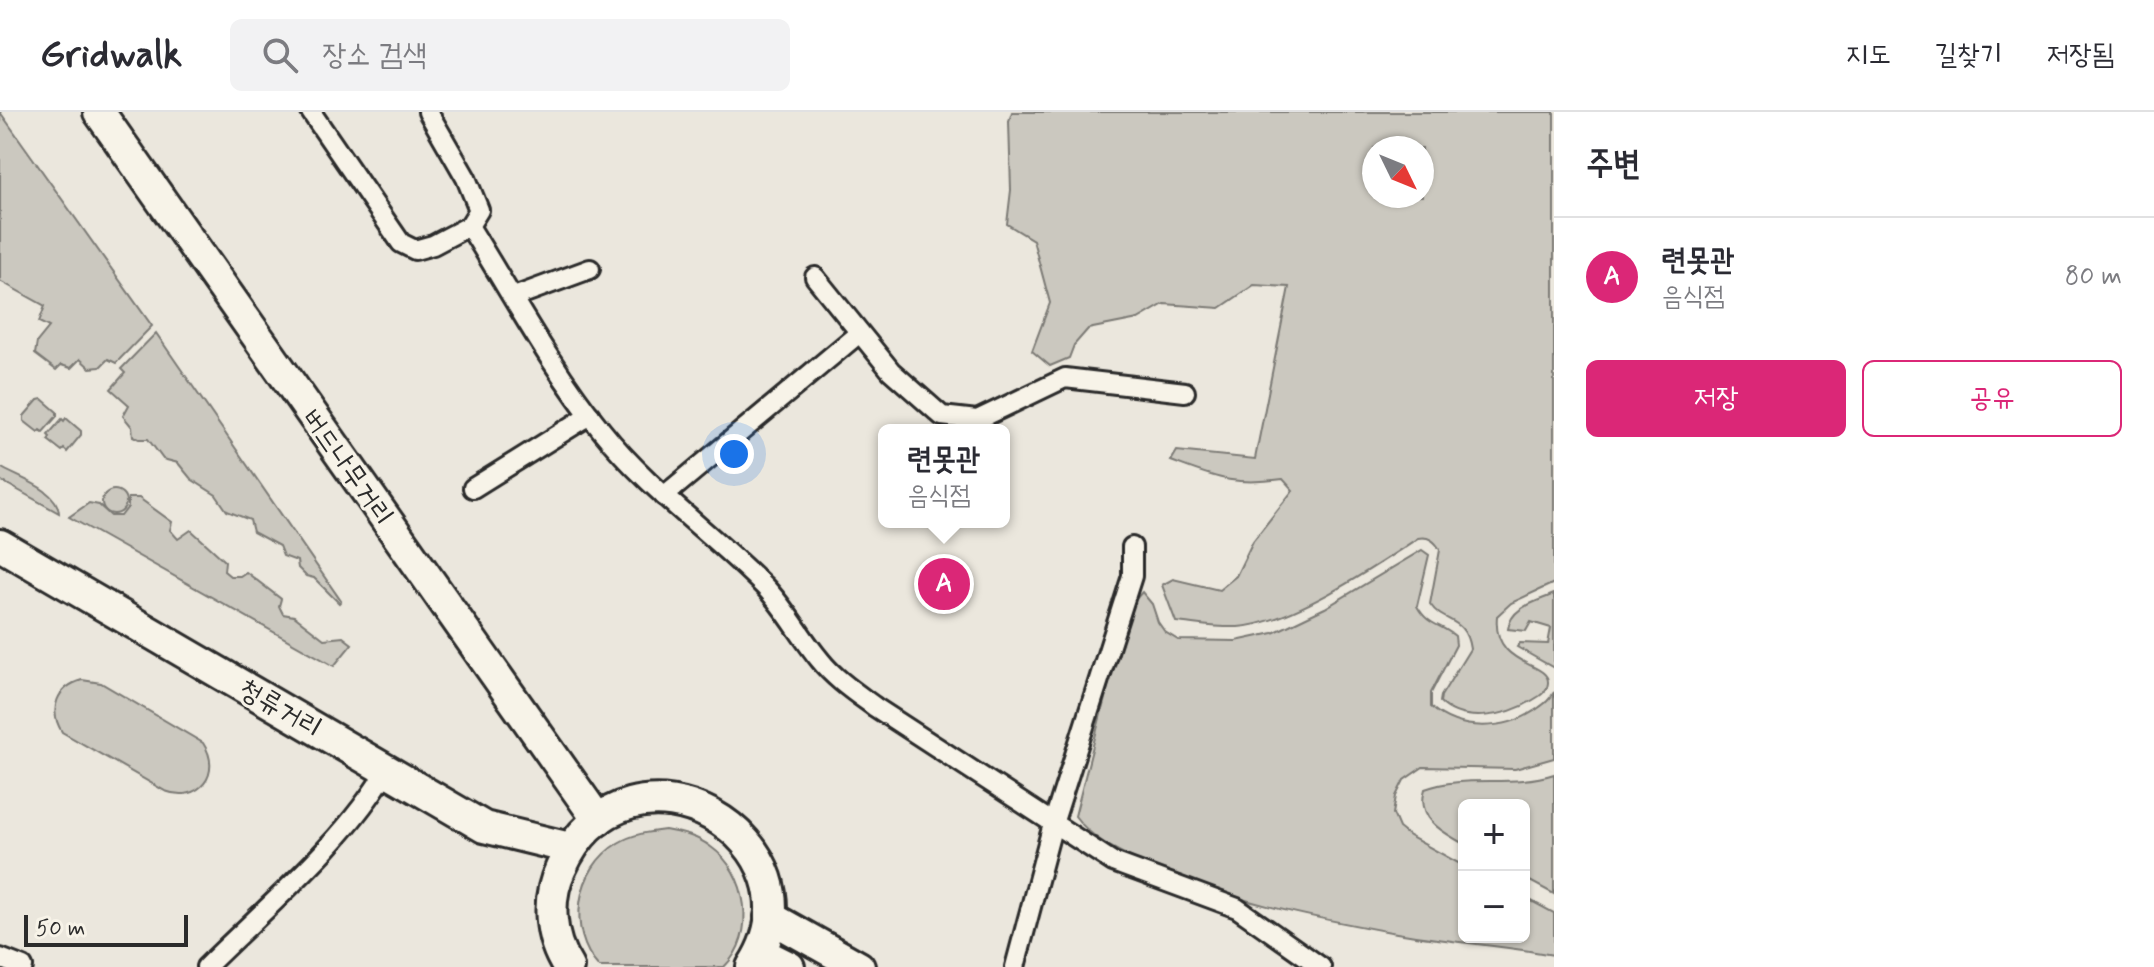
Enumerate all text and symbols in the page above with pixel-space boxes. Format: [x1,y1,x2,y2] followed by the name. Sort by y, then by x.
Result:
[230,19,790,91] search box
[40,31,182,80] text: Gridwalk
[258,33,302,77] icon: search
[322,36,427,75] text: 장소 검색
[1846,37,1891,74] text: 지도
[1935,37,2002,74] text: 길찾기
[2046,37,2114,74] text: 저장됨
[1362,136,1434,208] north arrow
[1586,142,1641,187] text: 주변
[1662,241,1734,280] text: 련못관
[1603,260,1621,294] text: A
[2065,260,2122,294] text: 80 m
[1662,280,1725,314] text: 음식점
[1586,360,1846,437] button: 저장
[1862,360,2122,437] button: 공유
[293,401,401,533] street label: 버드나무거리
[878,424,1010,528] popup
[714,434,754,474] your location
[908,440,980,479] text: 련못관
[908,479,971,513] text: 음식점
[918,554,970,614] pin: A
[231,671,328,748] street label: 청류거리
[1458,799,1530,943] map controls
[1458,799,1530,871] button: +
[1458,871,1530,943] button: −
[24,911,188,947] scale bar
[36,915,85,943] text: 50 m

